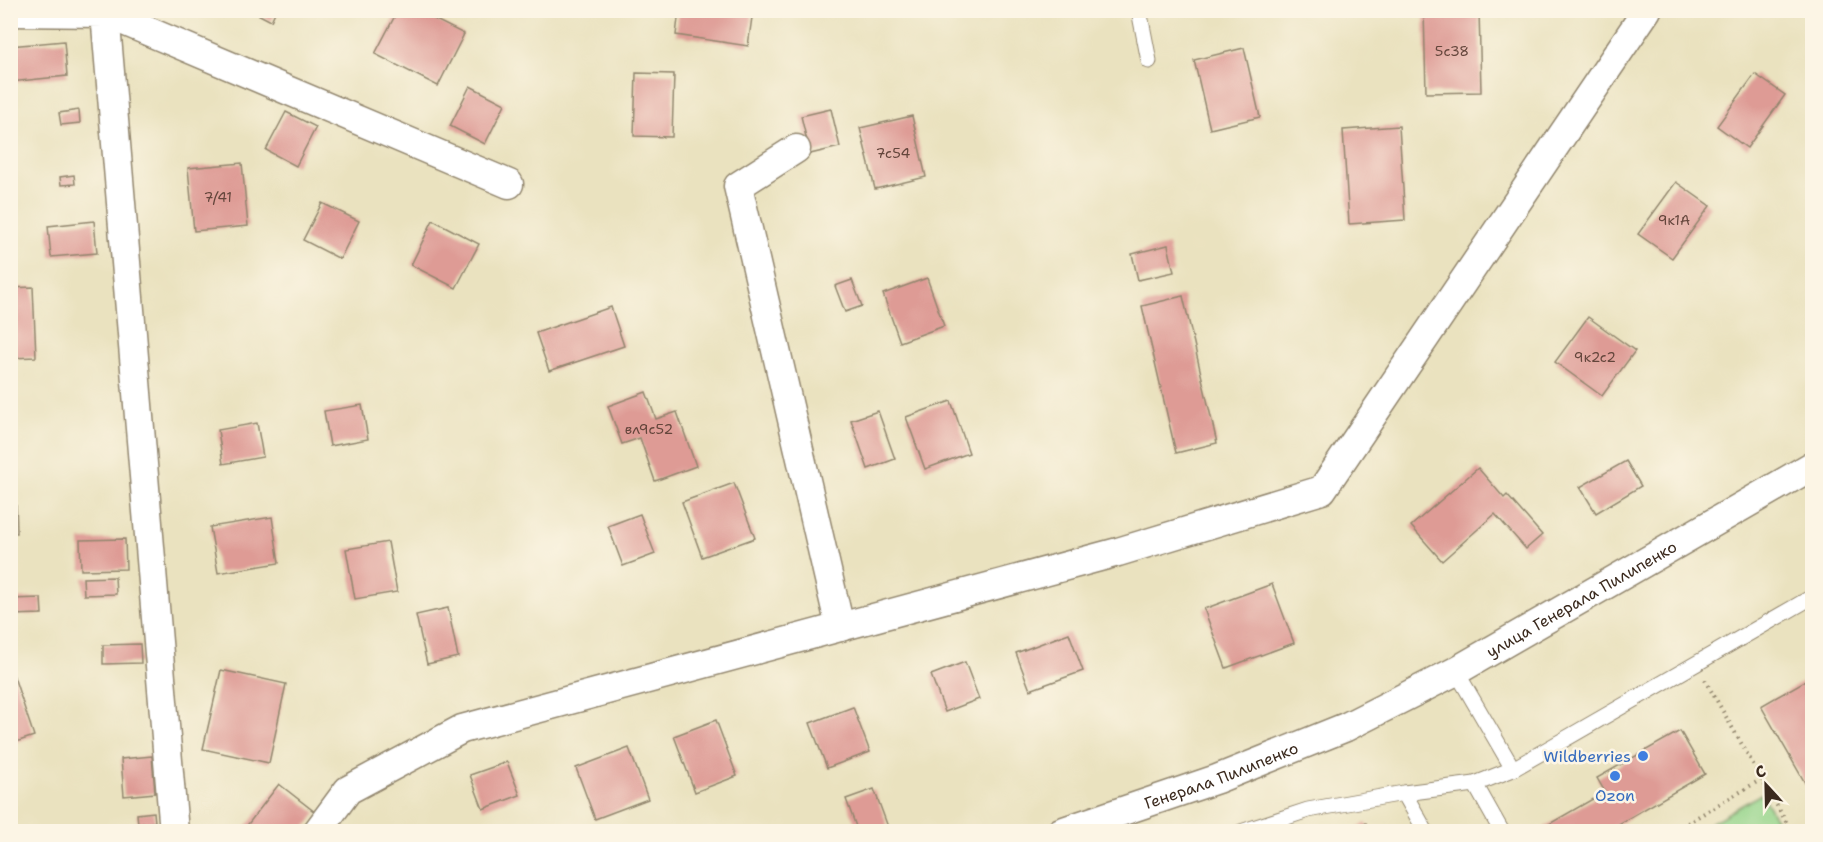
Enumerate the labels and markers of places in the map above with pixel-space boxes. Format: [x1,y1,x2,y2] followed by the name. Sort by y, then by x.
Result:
[1543,746,1631,767] place label: Wildberries
[1636,749,1650,763] marker: Wildberries
[1608,769,1622,783] marker: Ozon
[1595,785,1635,806] place label: Ozon

